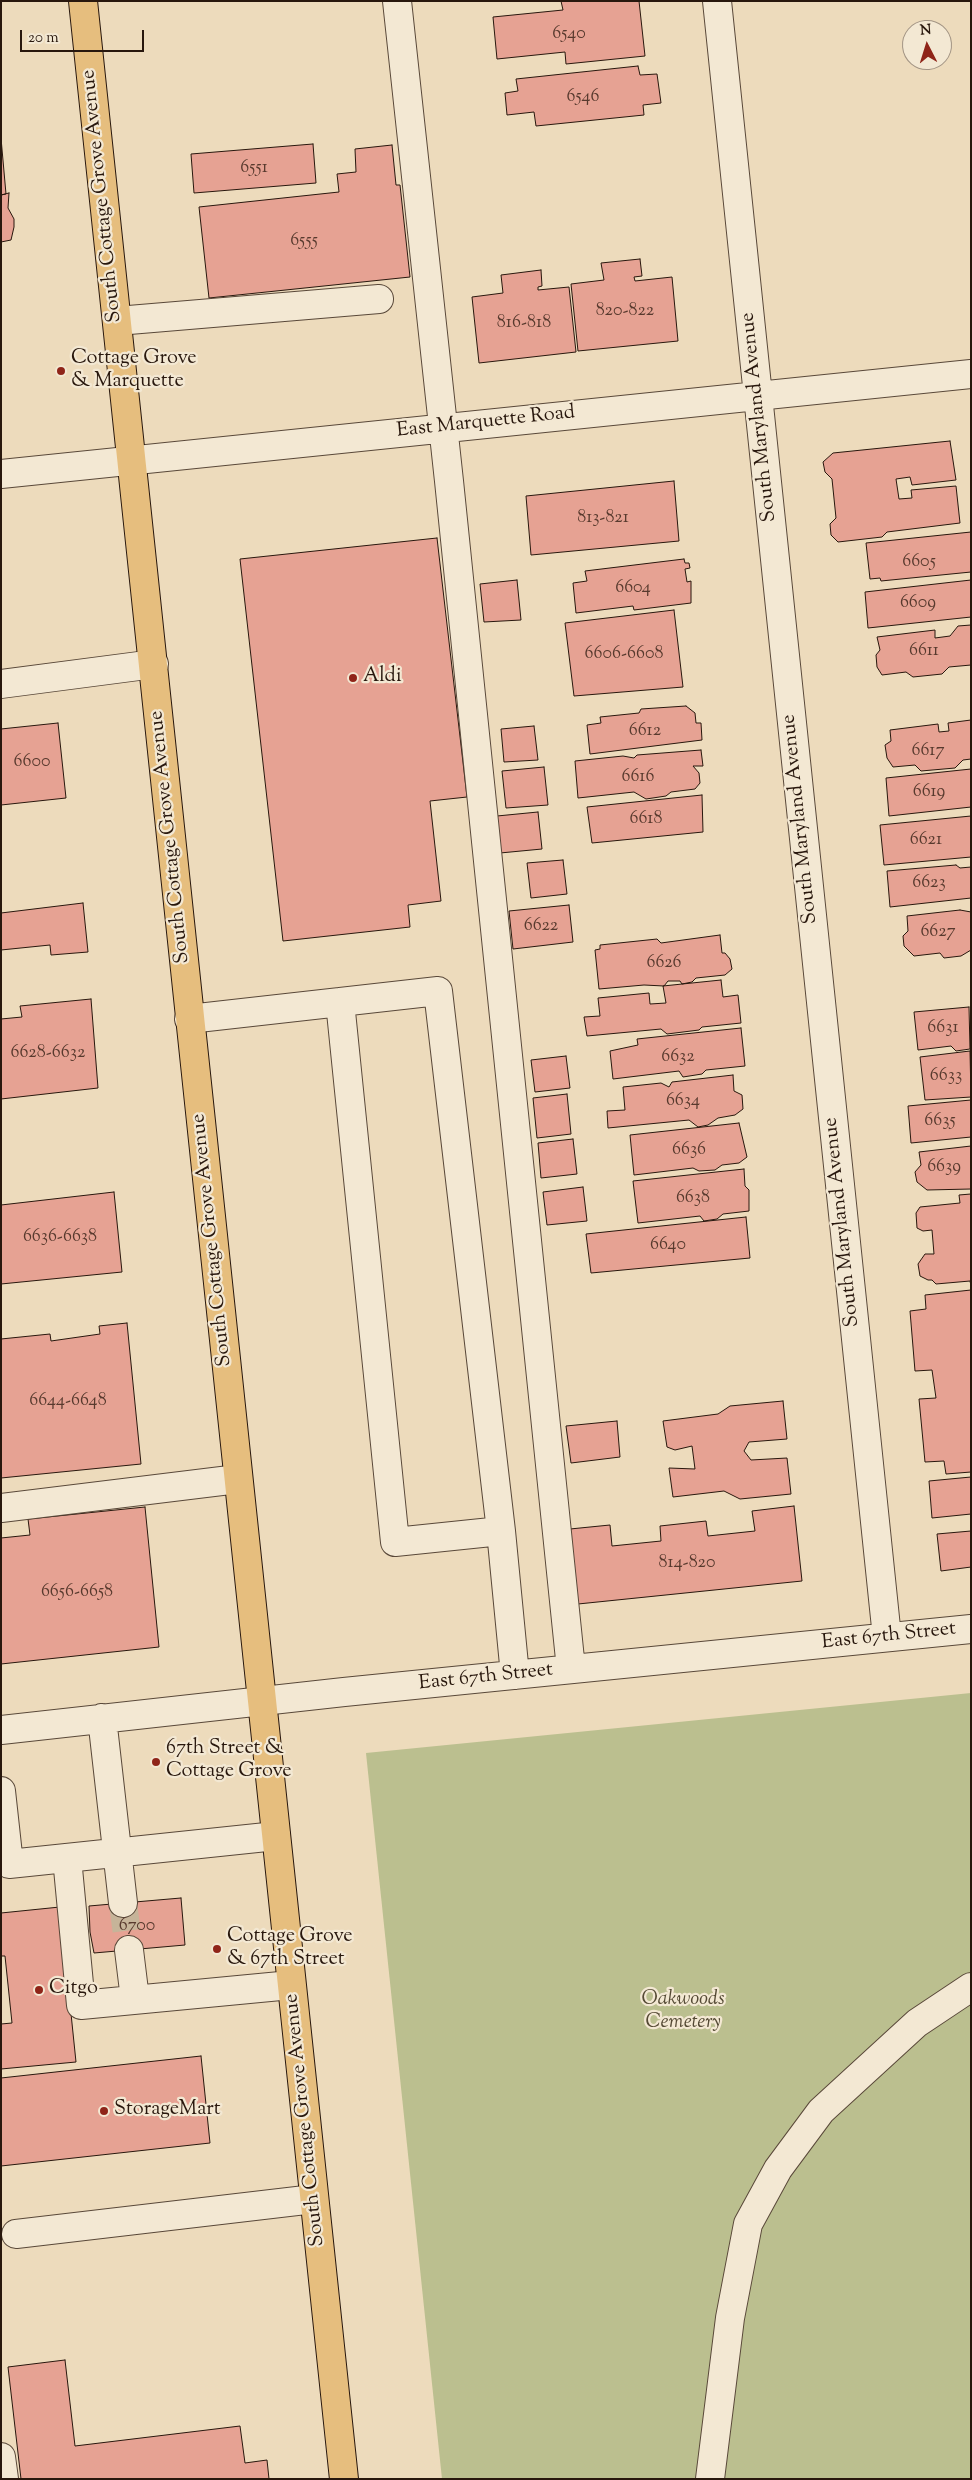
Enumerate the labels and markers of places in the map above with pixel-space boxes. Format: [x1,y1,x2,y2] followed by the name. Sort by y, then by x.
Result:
[71,348,197,395] place label: Cottage Grove & Marquette
[55,365,67,377] marker: Cottage Grove & Marquette
[363,666,402,690] place label: Aldi
[347,672,359,684] marker: Aldi
[166,1738,292,1785] place label: 67th Street & Cottage Grove
[150,1756,162,1768] marker: 67th Street & Cottage Grove
[227,1926,353,1973] place label: Cottage Grove & 67th Street
[211,1943,223,1955] marker: Cottage Grove & 67th Street
[49,1978,98,2002] place label: Citgo
[33,1984,45,1996] marker: Citgo
[114,2099,220,2123] place label: StorageMart
[98,2105,110,2117] marker: StorageMart

